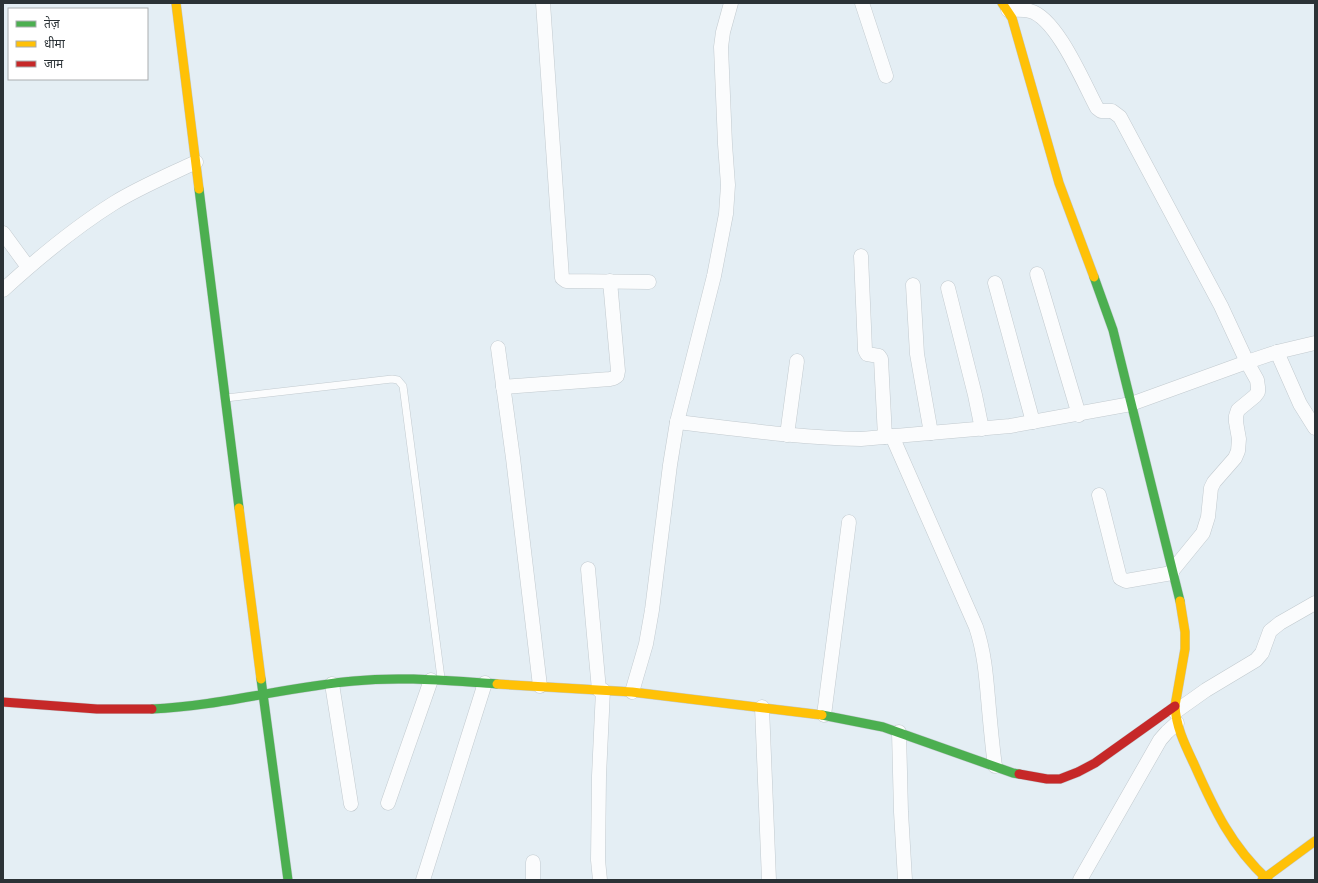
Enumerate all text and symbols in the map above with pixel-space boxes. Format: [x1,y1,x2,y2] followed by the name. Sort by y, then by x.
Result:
[8,8,148,80] legend
[44,16,61,31] text: तेज़
[44,36,66,51] text: धीमा
[44,56,64,71] text: जाम

